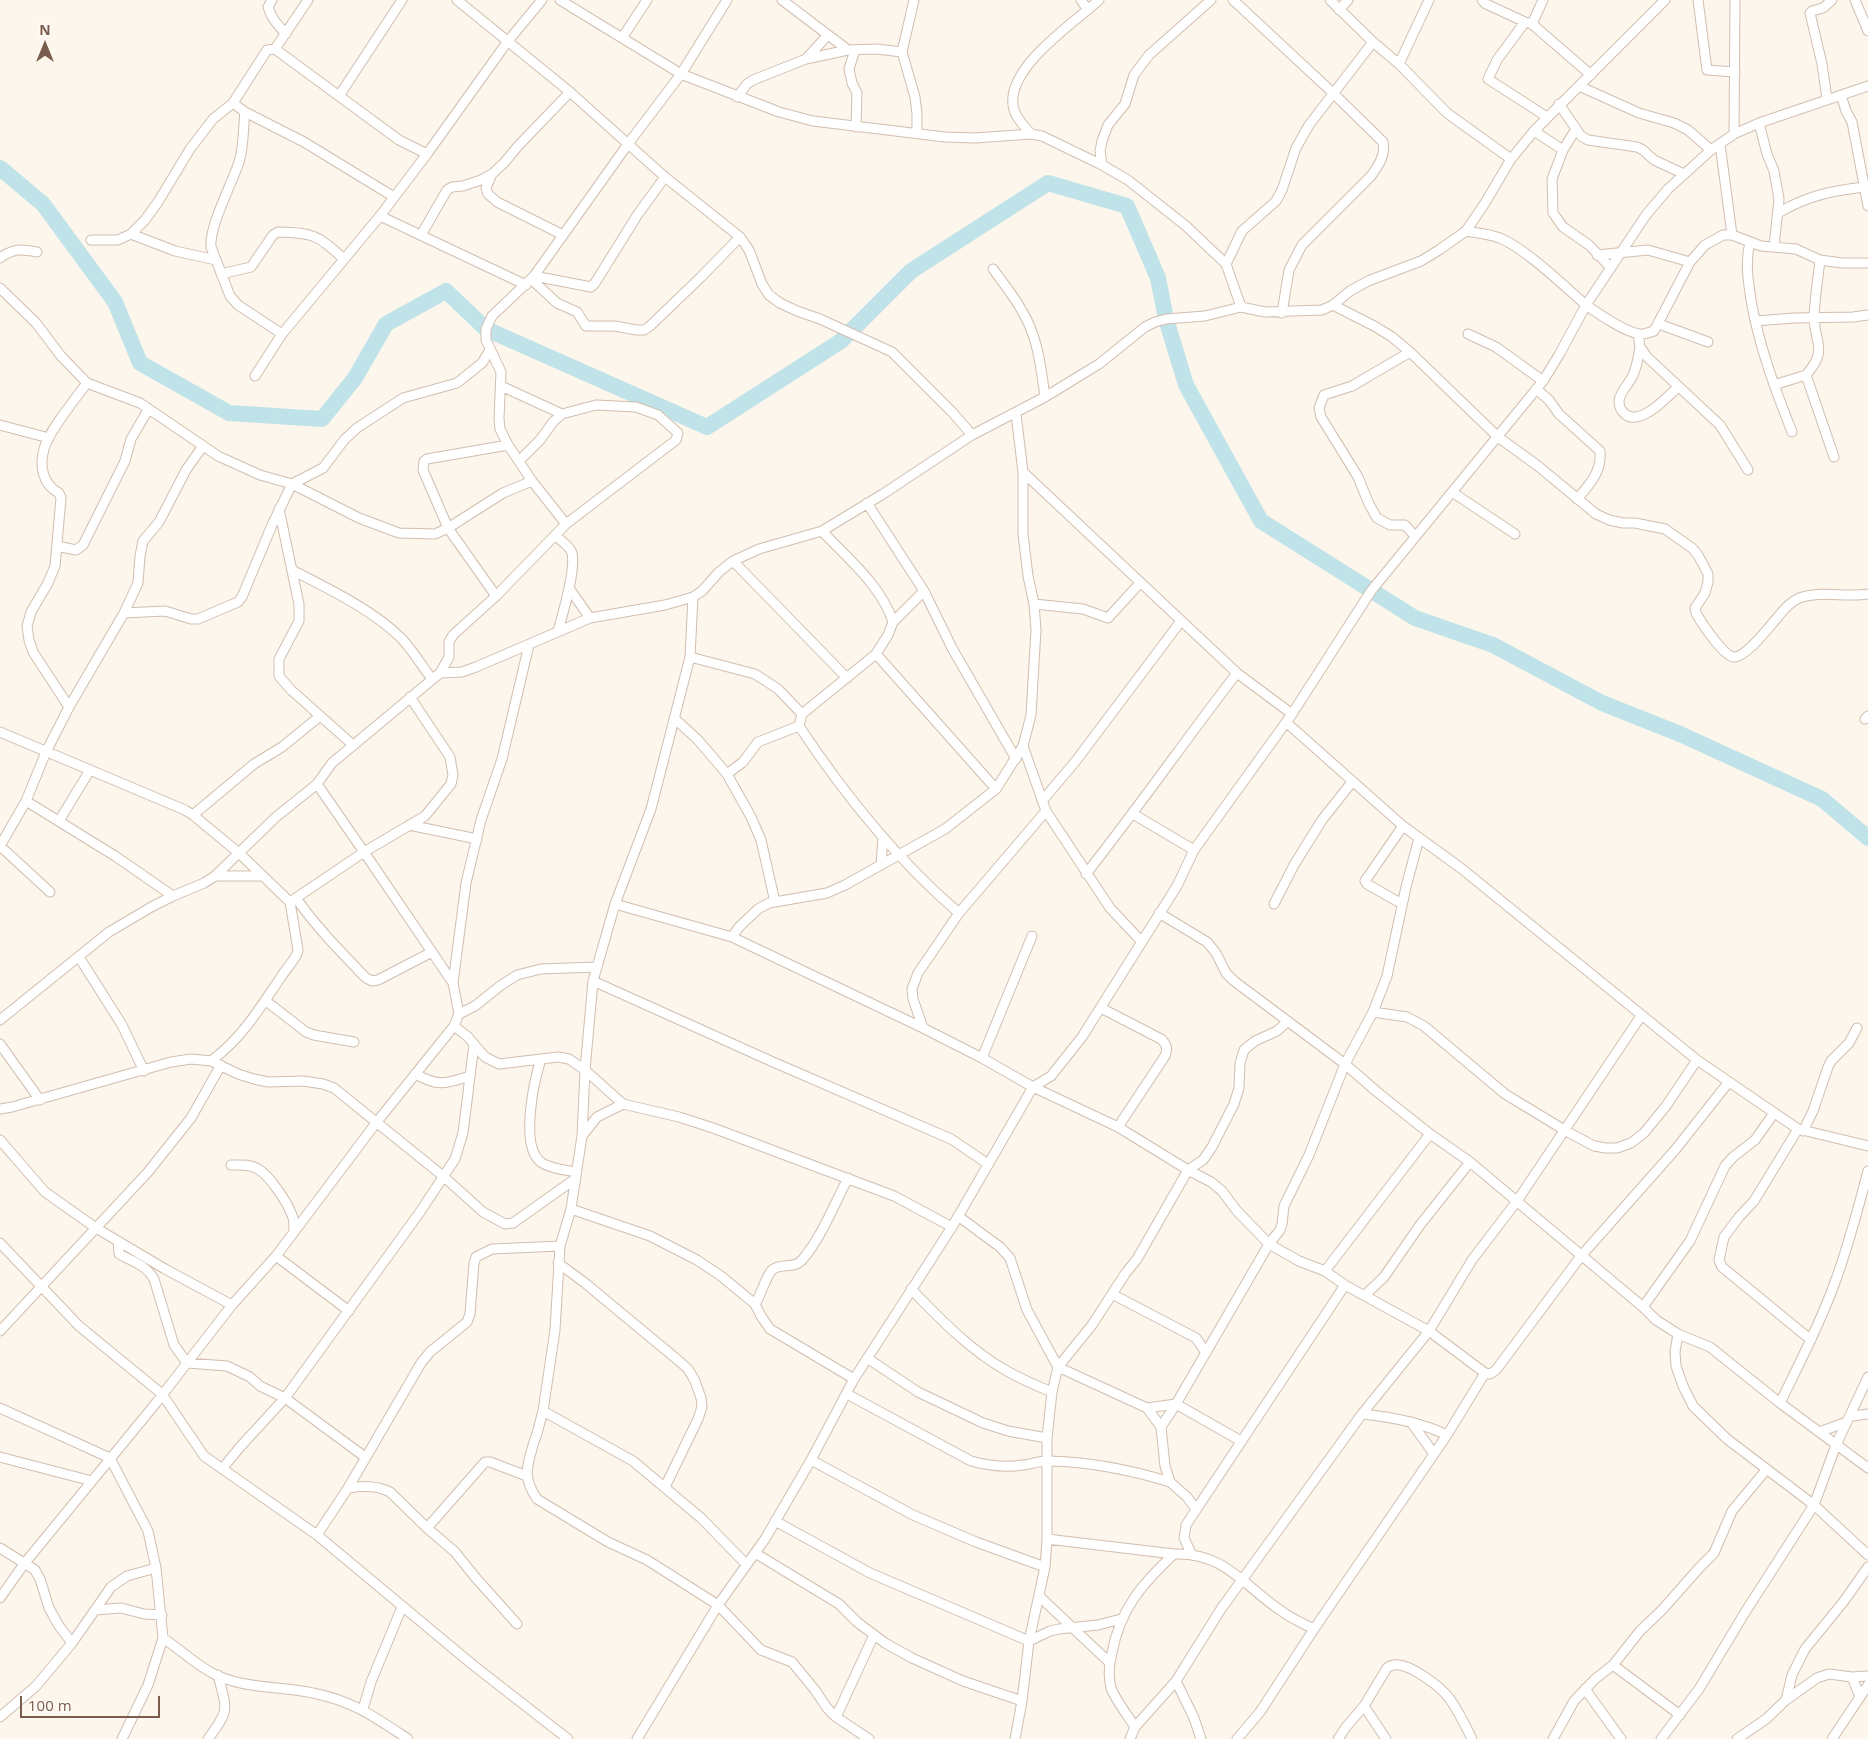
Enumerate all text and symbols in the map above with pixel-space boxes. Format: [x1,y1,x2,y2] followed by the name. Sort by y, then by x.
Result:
[20,20,70,70] north arrow
[39,20,51,39] text: N
[22,1686,162,1718] scale bar
[28,1695,72,1715] text: 100 m

